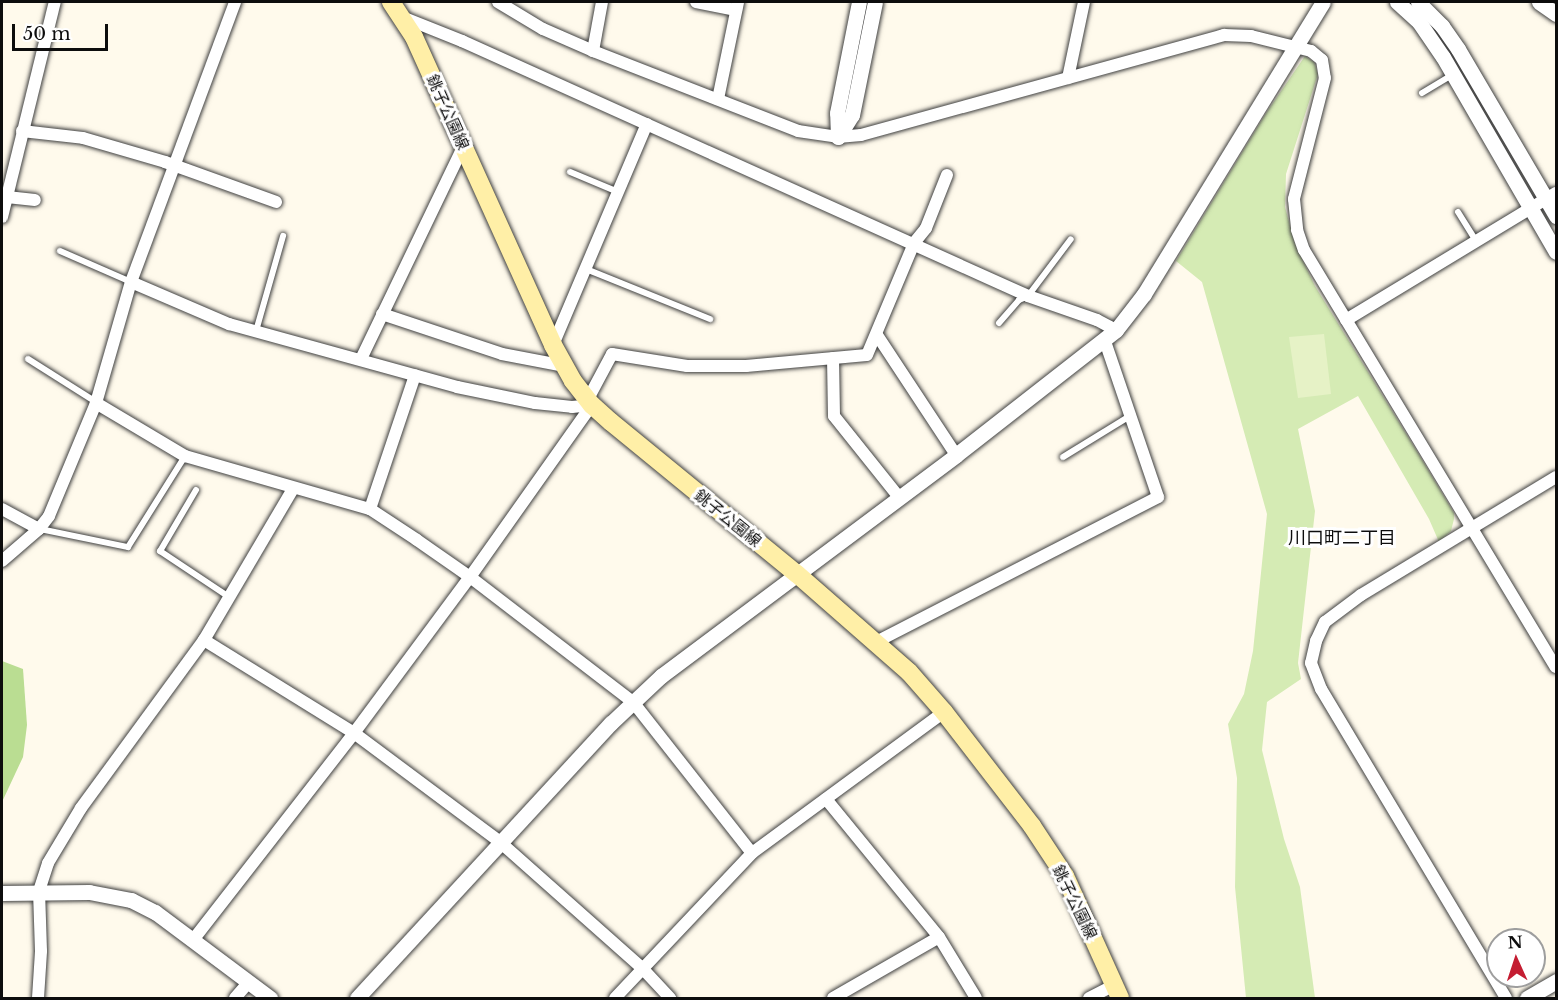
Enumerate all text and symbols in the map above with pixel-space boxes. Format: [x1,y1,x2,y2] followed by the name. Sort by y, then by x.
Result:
[15,12,111,50] scale bar
[23,23,71,45] text: 50 m
[423,72,473,152] street label: 銚子公園線
[691,485,765,551] street label: 銚子公園線
[1288,527,1396,549] district label: 川口町二丁目
[1049,862,1101,942] street label: 銚子公園線
[1486,928,1546,988] north arrow
[1507,932,1523,952] text: N

